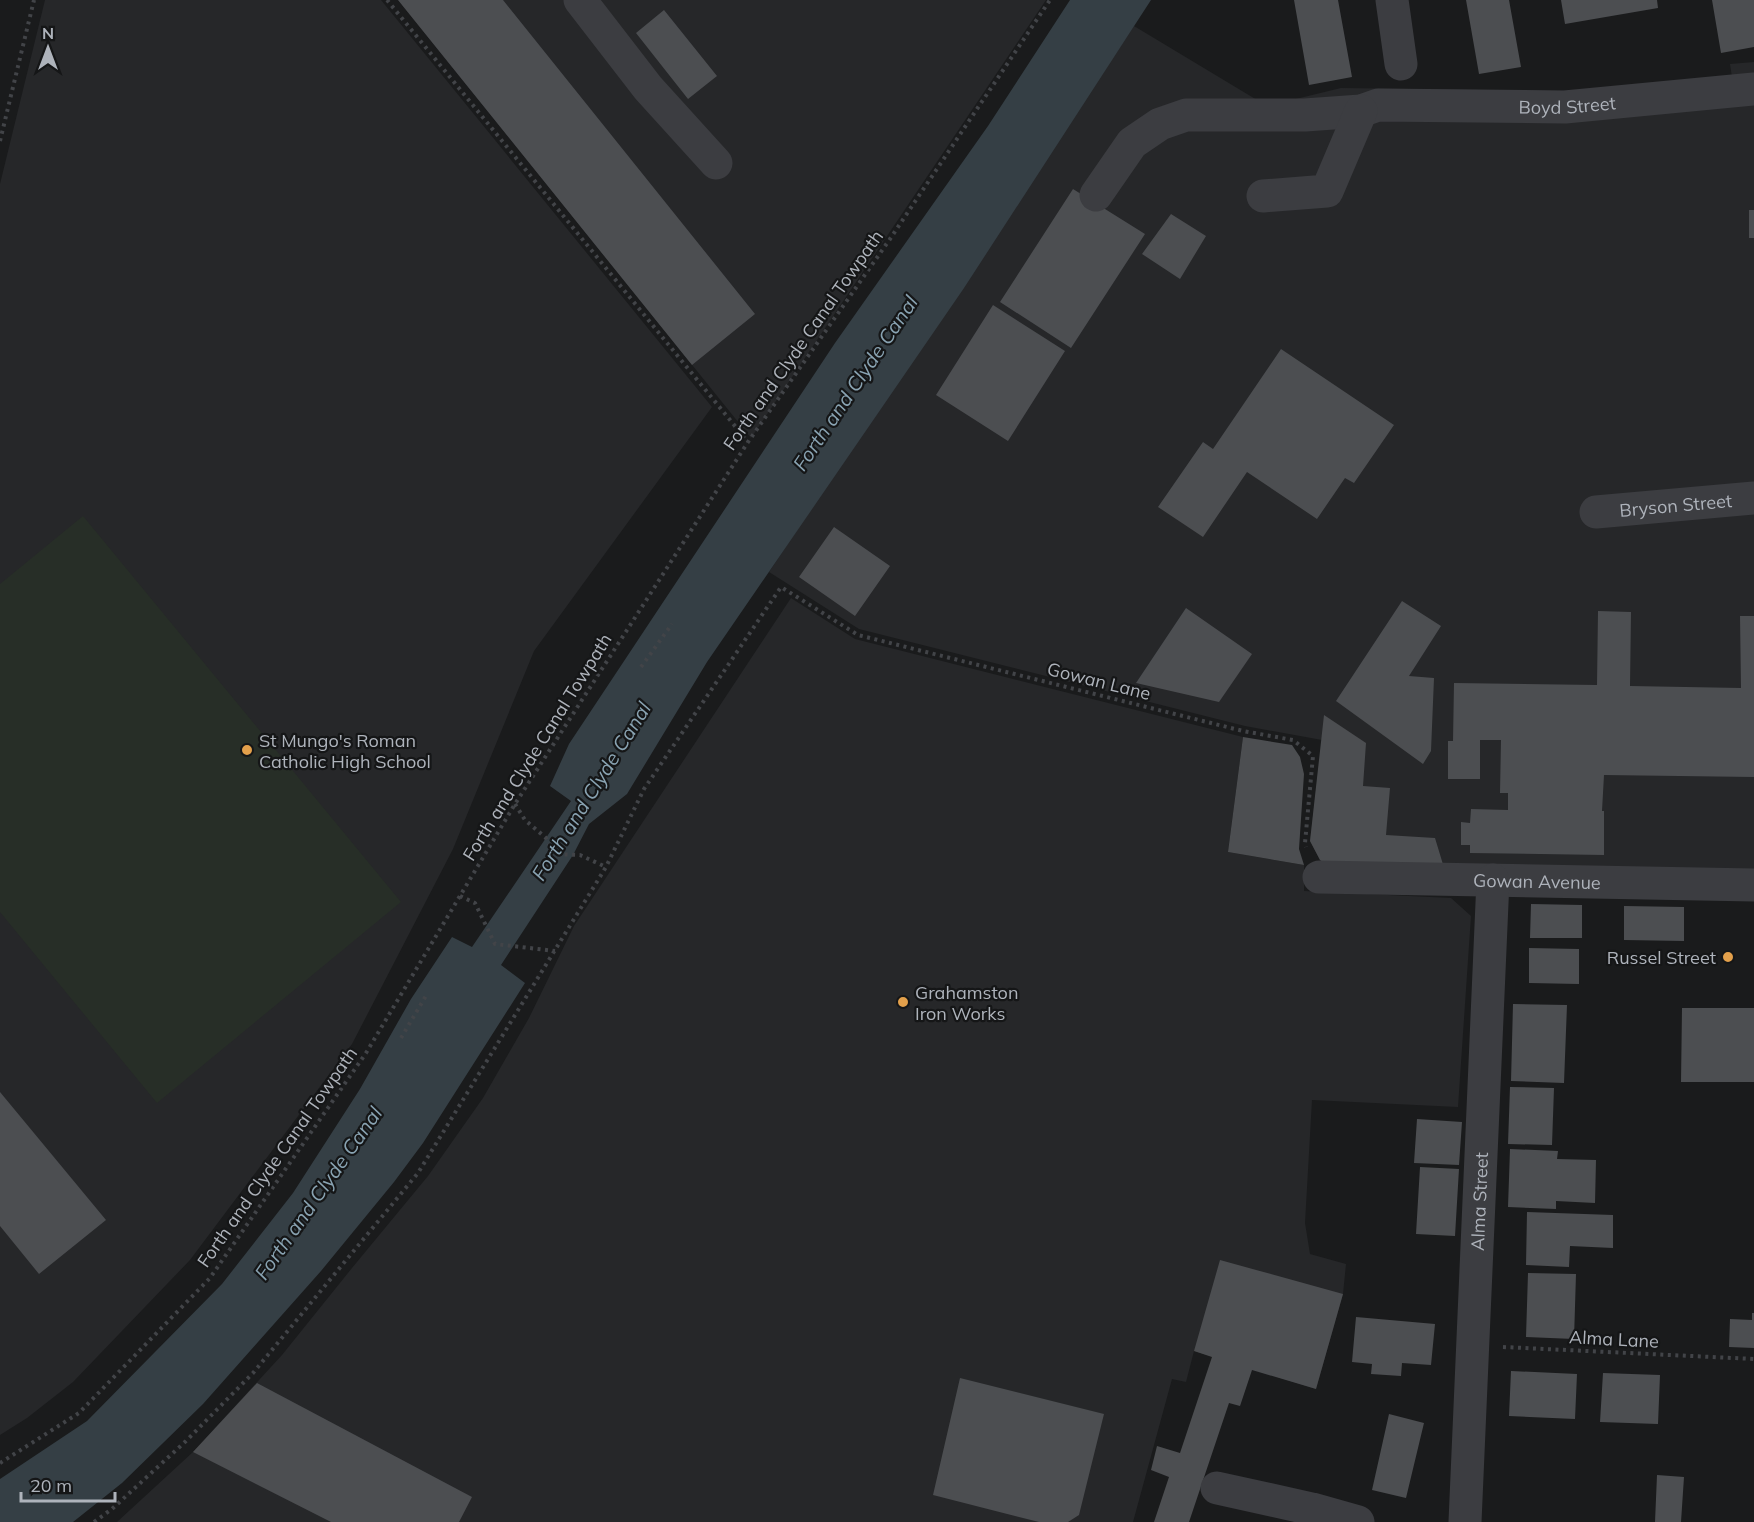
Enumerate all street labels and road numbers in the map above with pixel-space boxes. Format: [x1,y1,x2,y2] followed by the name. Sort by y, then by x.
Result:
[1519,91,1617,119] street label: Boyd Street
[719,226,887,454] street label: Forth and Clyde Canal Towpath
[1618,488,1733,521] street label: Bryson Street
[458,629,616,865] street label: Forth and Clyde Canal Towpath
[1045,657,1153,705] street label: Gowan Lane
[1473,868,1601,894] street label: Gowan Avenue
[193,1043,361,1271] street label: Forth and Clyde Canal Towpath
[1465,1152,1493,1251] street label: Alma Street
[1569,1325,1659,1353] street label: Alma Lane

